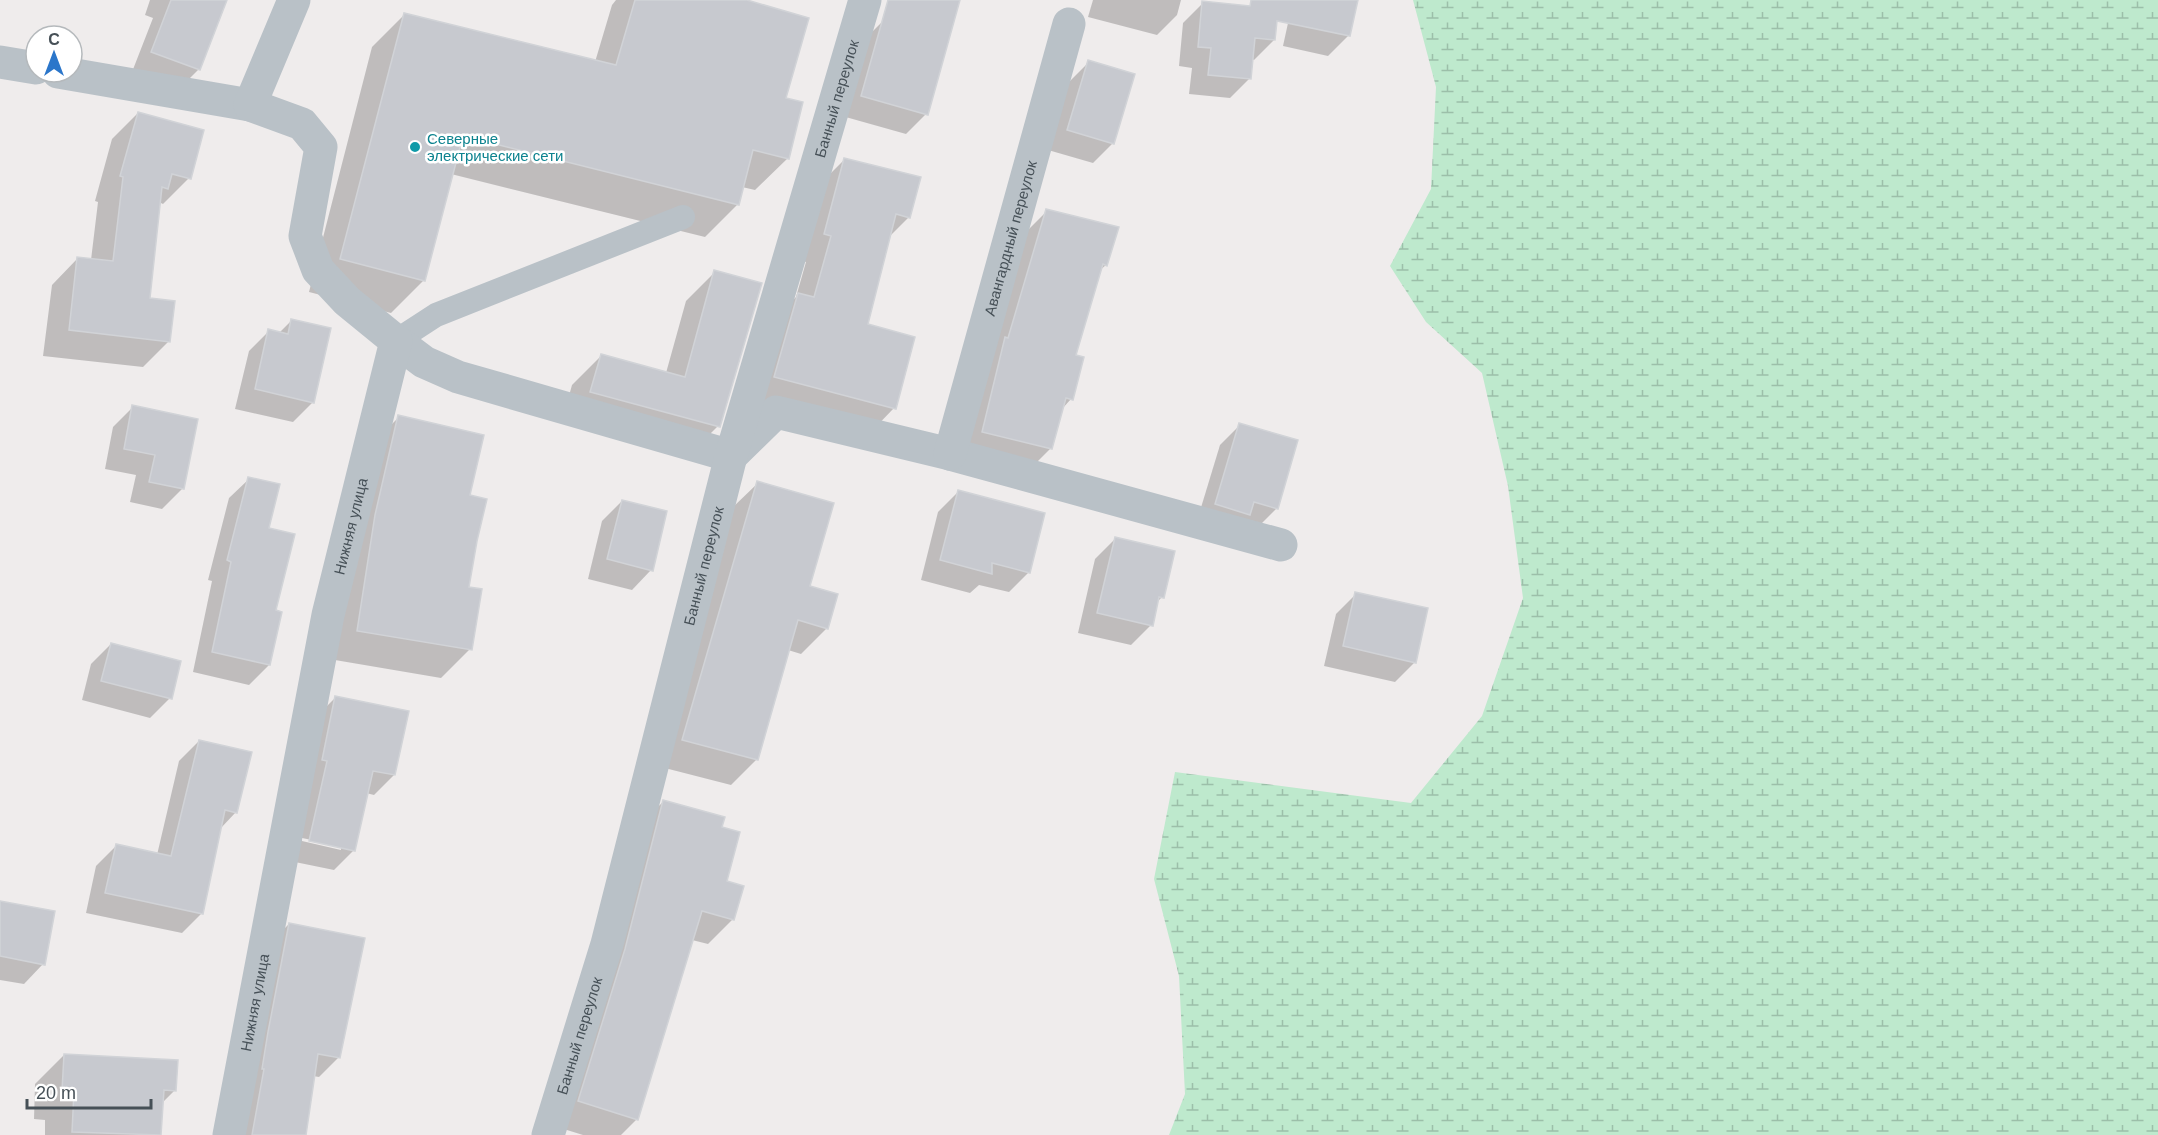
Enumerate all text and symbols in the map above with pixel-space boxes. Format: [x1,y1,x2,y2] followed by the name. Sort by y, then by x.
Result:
[24,24,84,84] north arrow
[48,31,60,48] text: С
[811,37,862,160] street label: Банный переулок
[427,130,563,164] place label: Северные электрические сети
[408,140,422,154] marker: Северные электрические сети
[980,158,1039,318] street label: Авангардный переулок
[330,475,370,576] street label: Нижняя улица
[680,504,726,627] street label: Банный переулок
[237,951,272,1053] street label: Нижняя улица
[553,974,605,1096] street label: Банный переулок
[27,1072,152,1110] scale bar
[36,1083,76,1103] text: 20 m

